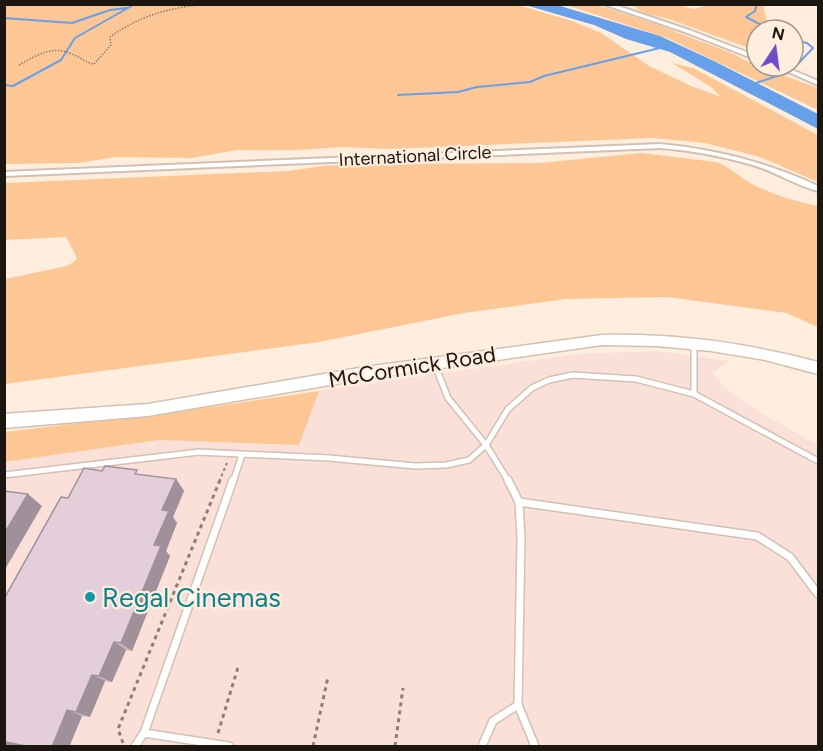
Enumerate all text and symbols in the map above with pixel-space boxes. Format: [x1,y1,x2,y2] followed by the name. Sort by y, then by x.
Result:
[745,18,805,78] north arrow
[770,23,786,45] text: N
[338,141,492,171] street label: International Circle
[326,340,498,394] street label: McCormick Road
[102,581,281,614] place label: Regal Cinemas
[83,590,97,604] marker: Regal Cinemas

